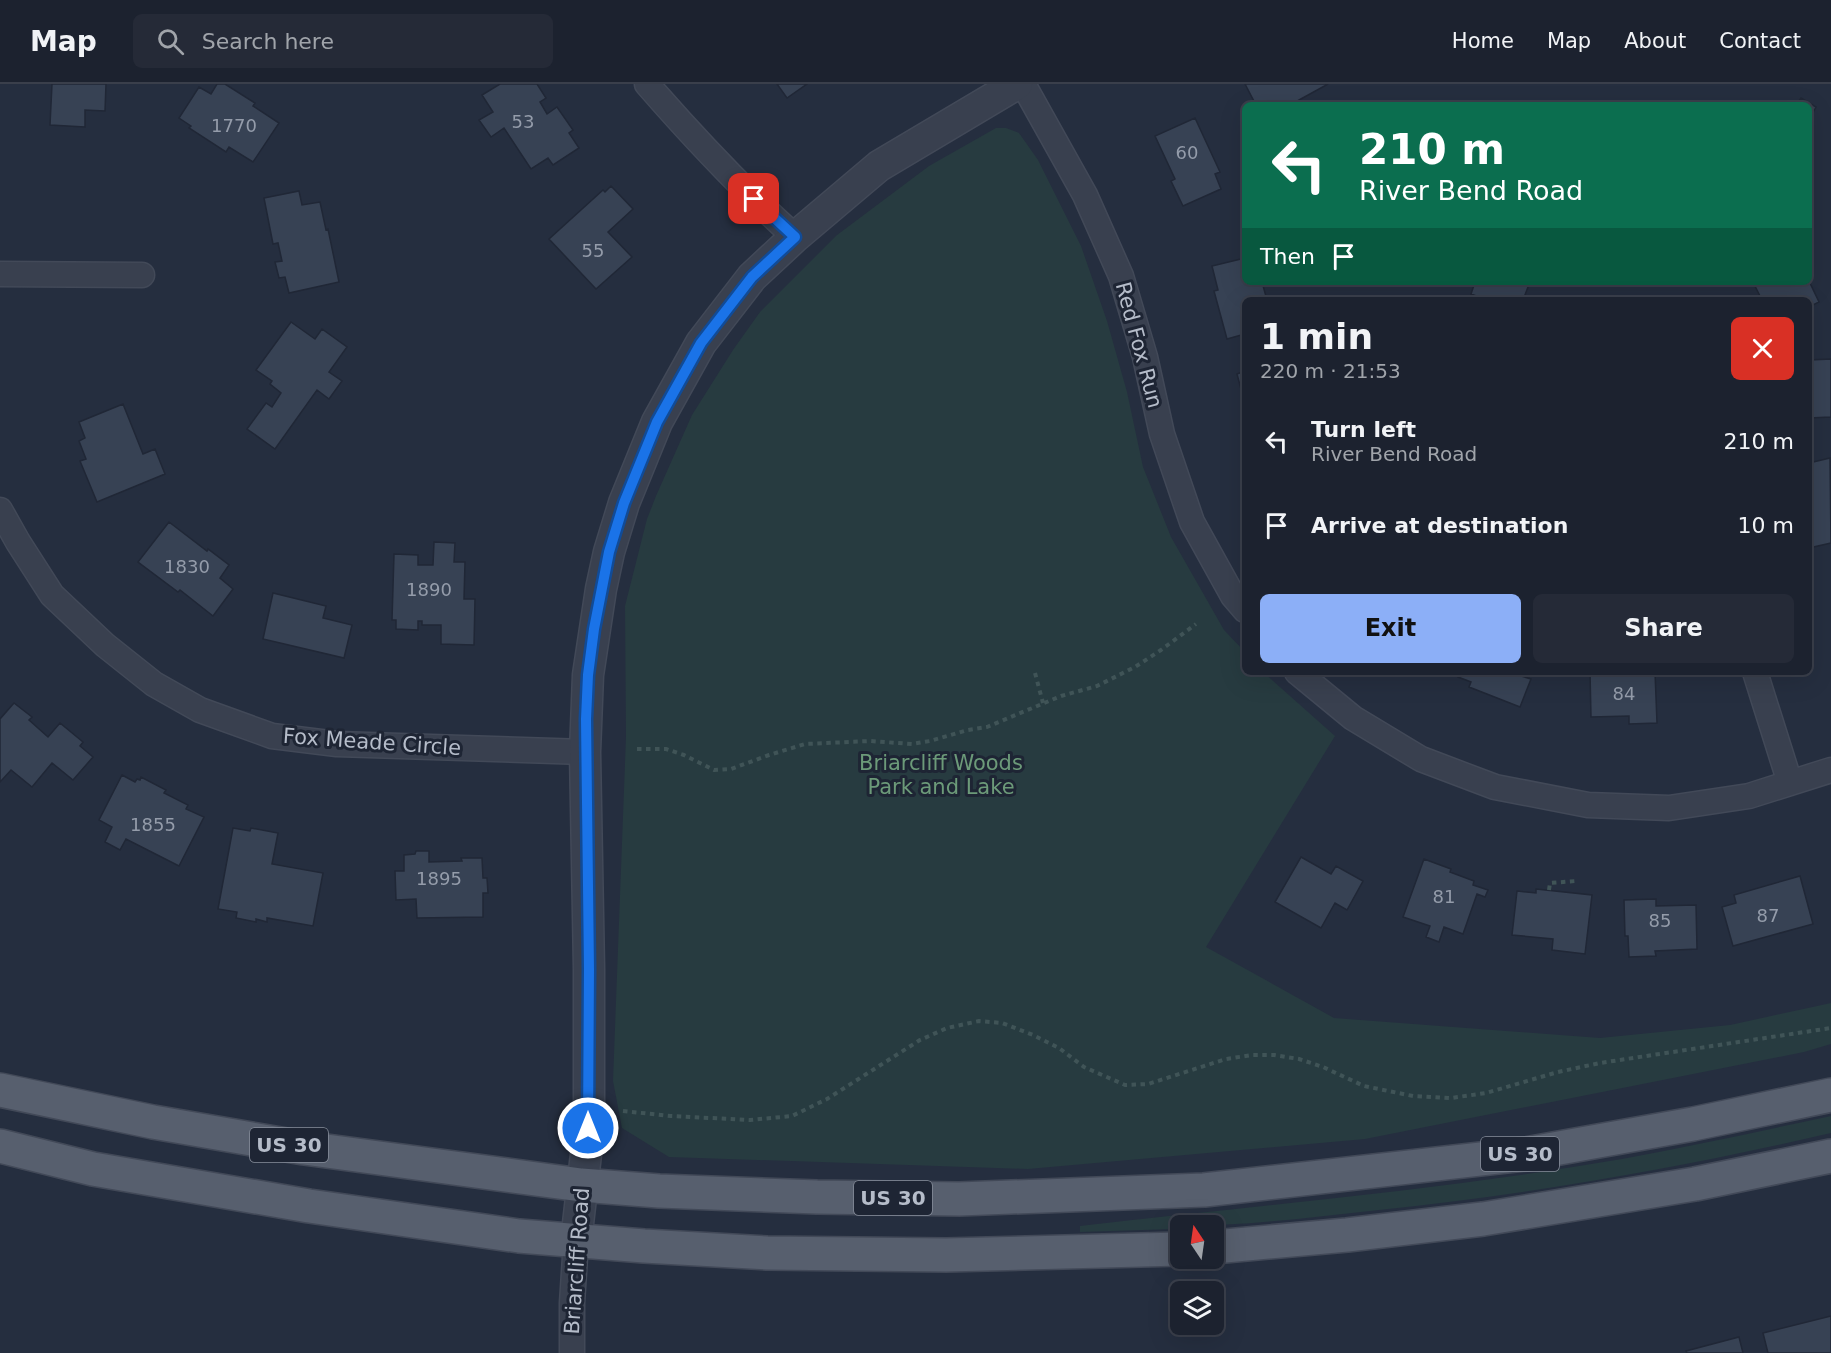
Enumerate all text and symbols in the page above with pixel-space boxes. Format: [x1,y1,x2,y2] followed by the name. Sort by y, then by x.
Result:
[133,14,553,68] search box
[30,25,97,58] text: Map
[154,25,187,58] icon: search
[202,29,334,54] text: Search here
[1452,29,1514,53] text: Home
[1547,29,1591,53] text: Map
[1624,29,1686,53] text: About
[1719,29,1801,53] text: Contact
[512,111,534,132] house number: 53
[211,115,257,136] house number: 1770
[1359,125,1505,174] text: 210 m
[1260,126,1338,204] icon: left
[1176,142,1198,163] house number: 60
[728,173,779,224] pin
[1359,175,1583,206] text: River Bend Road
[737,182,770,215] icon: arrive
[582,240,604,261] house number: 55
[1327,240,1360,273] icon: arrive
[1260,244,1315,269] text: Then
[1111,279,1167,411] street label: Red Fox Run
[1260,316,1373,357] text: 1 min
[1731,317,1794,380] button: close
[1260,359,1401,383] text: 220 m · 21:53
[1311,417,1416,442] text: Turn left
[1260,425,1293,458] icon: left
[1724,429,1794,454] text: 210 m
[1311,442,1477,466] text: River Bend Road
[1260,509,1293,542] icon: arrive
[1311,513,1568,538] text: Arrive at destination
[1738,513,1794,538] text: 10 m
[164,556,210,577] house number: 1830
[406,579,452,600] house number: 1890
[1260,594,1521,663] button: Exit
[1533,594,1794,663] button: Share
[1613,683,1635,704] house number: 84
[282,724,462,760] street label: Fox Meade Circle
[859,751,1023,799] park label: Briarcliff Woods Park and Lake
[130,814,176,835] house number: 1855
[416,868,462,889] house number: 1895
[1433,886,1455,907] house number: 81
[1757,905,1779,926] house number: 87
[1649,910,1671,931] house number: 85
[556,1096,620,1160] position arrow
[250,1128,328,1162] road number: US 30
[1481,1137,1559,1171] road number: US 30
[854,1181,932,1215] road number: US 30
[560,1187,594,1335] street label: Briarcliff Road
[1170,1215,1224,1269] north arrow
[1170,1215,1224,1335] map controls
[1170,1281,1224,1335] button: layers

